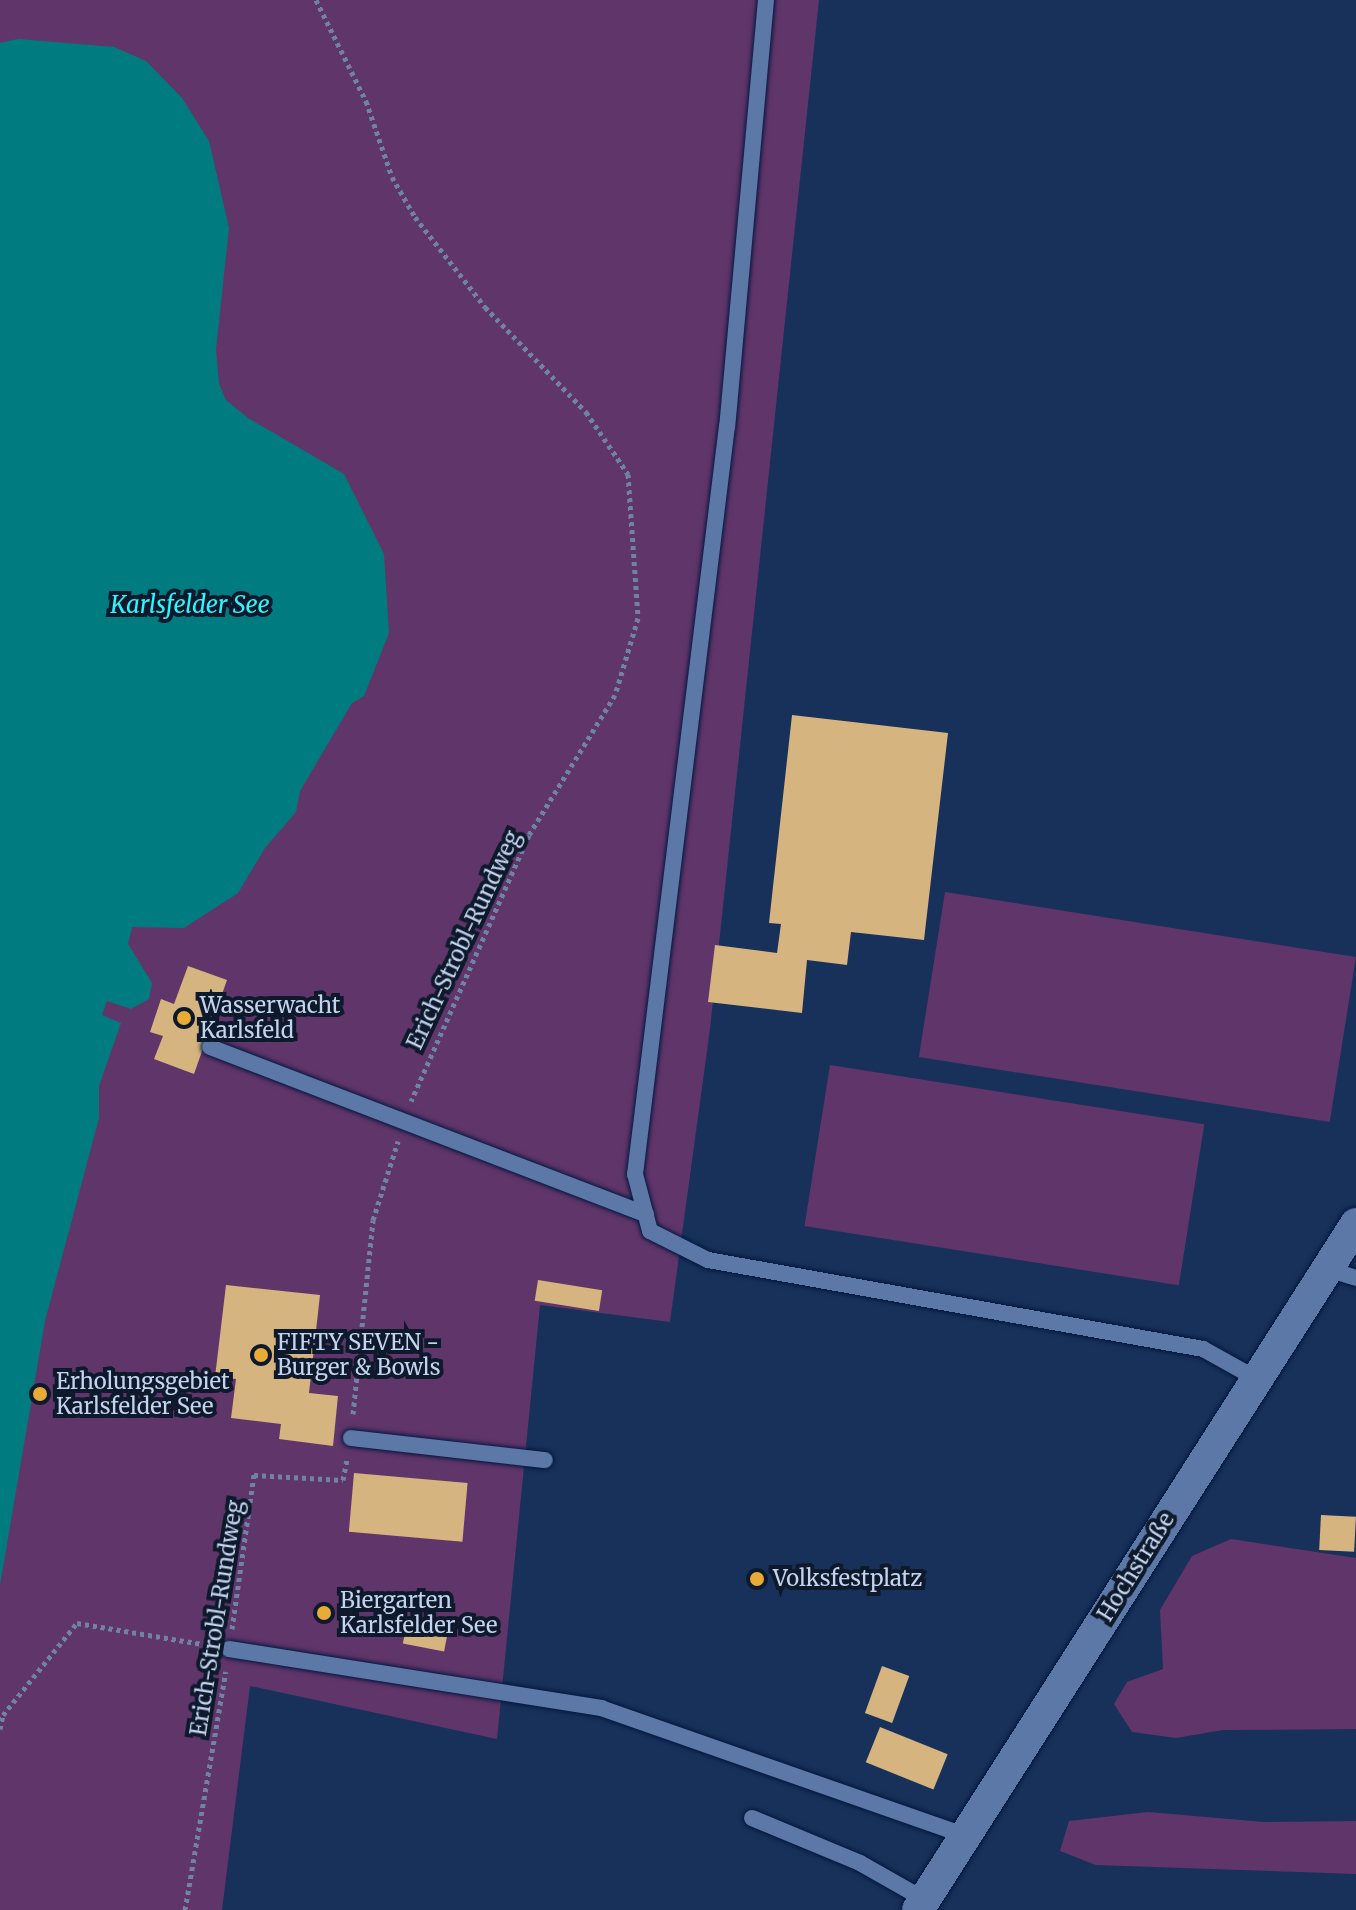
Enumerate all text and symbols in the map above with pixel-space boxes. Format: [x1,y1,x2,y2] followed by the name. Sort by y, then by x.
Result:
[110,591,270,619] water label: Karlsfelder See
[402,826,526,1054] street label: Erich-Strobl-Rundweg
[200,992,340,1044] place label: Wasserwacht Karlsfeld
[175,1009,193,1027] marker: Wasserwacht Karlsfeld
[277,1329,440,1380] place label: FIFTY SEVEN - Burger & Bowls
[252,1346,270,1364] marker: FIFTY SEVEN - Burger & Bowls
[56,1368,230,1420] place label: Erholungsgebiet Karlsfelder See
[31,1385,49,1403] marker: Erholungsgebiet Karlsfelder See
[185,1498,249,1738] street label: Erich-Strobl-Rundweg
[1092,1508,1180,1626] street label: Hochstraße
[773,1566,922,1592] place label: Volksfestplatz
[748,1570,766,1588] marker: Volksfestplatz
[340,1587,497,1638] place label: Biergarten Karlsfelder See
[315,1604,333,1622] marker: Biergarten Karlsfelder See

